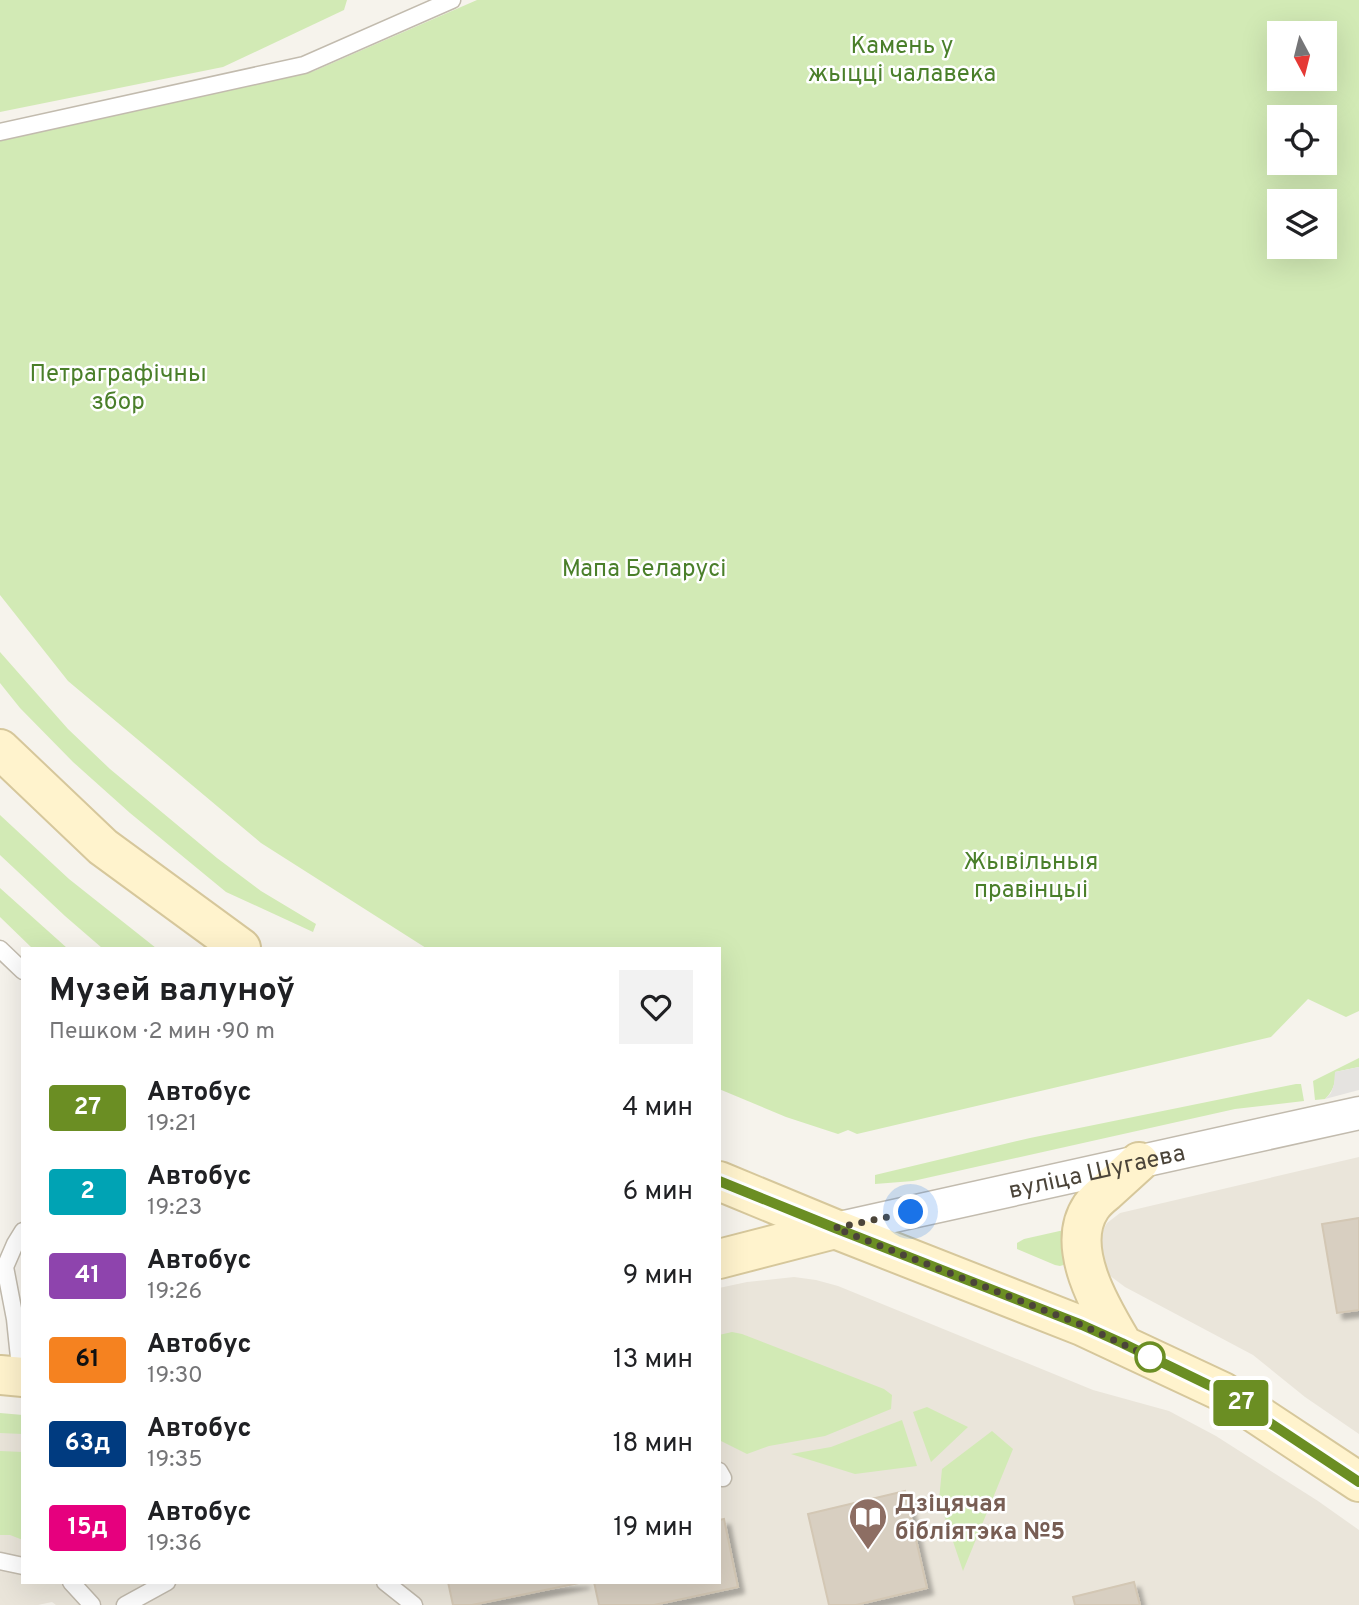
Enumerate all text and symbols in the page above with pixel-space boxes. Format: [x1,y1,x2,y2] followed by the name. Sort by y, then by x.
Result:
[1267,21,1337,91] north arrow
[1267,21,1337,259] map controls
[808,32,996,90] park label: Камень у жыцці чалавека
[1267,105,1337,175] button: locate
[1267,189,1337,259] button: layers
[29,360,207,418] park label: Петраграфічны збор
[562,555,726,585] park label: Мапа Беларусі
[964,848,1098,906] park label: Жывільныя правінцыі
[619,970,693,1044] button: heart
[49,971,295,1013] text: Музей валуноў
[49,1018,275,1047] text: Пешком · 2 мин · 90 m
[147,1077,252,1110] text: Автобус
[622,1092,693,1125] text: 4 мин
[74,1093,101,1123] text: 27
[147,1110,197,1139] text: 19:21
[1006,1139,1188,1207] street label: вуліца Шугаева
[147,1161,252,1194] text: Автобус
[623,1176,693,1209] text: 6 мин
[80,1177,95,1207] text: 2
[147,1194,202,1223] text: 19:23
[893,1194,928,1229] your location
[147,1245,252,1278] text: Автобус
[623,1260,693,1293] text: 9 мин
[75,1261,100,1291] text: 41
[147,1278,202,1307] text: 19:26
[147,1329,252,1362] text: Автобус
[1135,1342,1165,1372] unlabelled marker
[613,1344,693,1377] text: 13 мин
[75,1345,100,1375] text: 61
[147,1362,203,1391] text: 19:30
[1210,1380,1272,1426] line badge: 27
[1227,1388,1255,1418] text: 27
[147,1413,252,1446] text: Автобус
[613,1428,693,1461] text: 18 мин
[65,1429,110,1459] text: 63д
[147,1446,203,1475] text: 19:35
[895,1490,1065,1548] place label: Дзіцячая бібліятэка №5
[847,1496,889,1551] library icon: Дзіцячая бібліятэка №5
[147,1497,252,1530] text: Автобус
[613,1512,693,1545] text: 19 мин
[67,1513,108,1543] text: 15д
[147,1530,202,1559] text: 19:36

